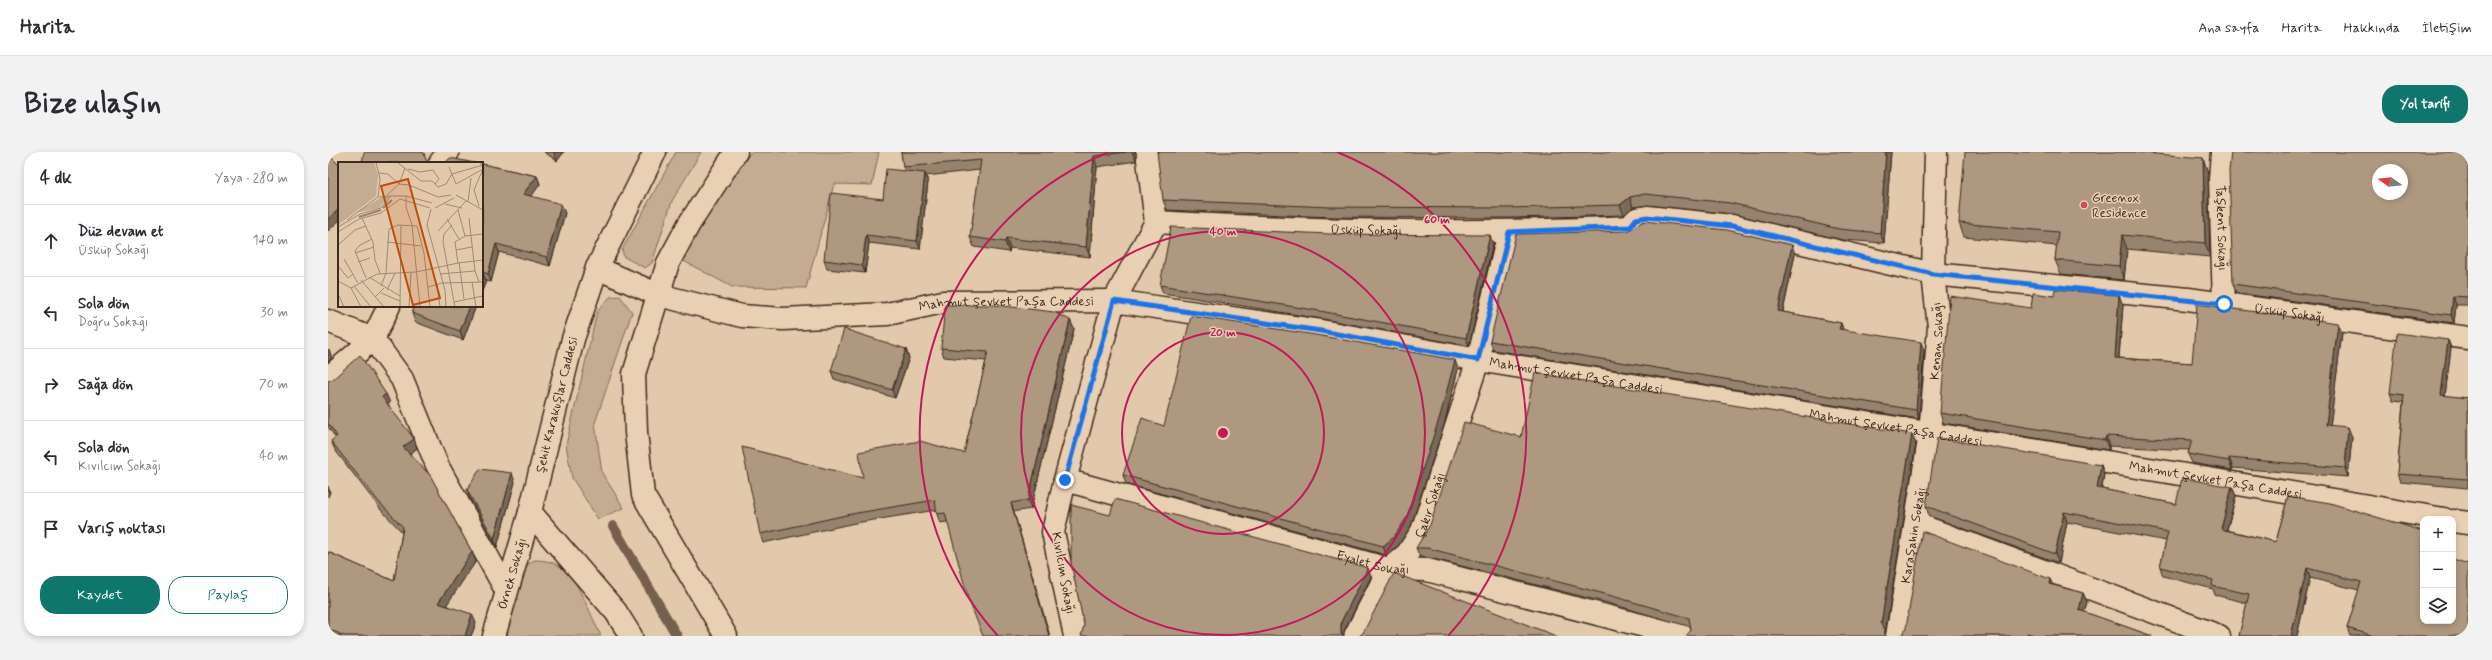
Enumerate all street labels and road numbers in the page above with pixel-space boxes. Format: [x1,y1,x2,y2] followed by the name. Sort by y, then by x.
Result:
[2212,185,2231,271] street label: Taşkent Sokağı
[1330,221,1402,239] street label: Üsküp Sokağı
[917,293,1094,315] street label: Mahmut Şevket Paşa Caddesi
[2253,300,2326,326] street label: Üsküp Sokağı
[1926,301,1948,381] street label: Kenan Sokağı
[532,334,582,474] street label: Şehit Karakuşlar Caddesi
[1488,353,1664,398] street label: Mahmut Şevket Paşa Caddesi
[1808,405,1984,450] street label: Mahmut Şevket Paşa Caddesi
[2128,457,2304,503] street label: Mahmut Şevket Paşa Caddesi
[1411,470,1449,542] street label: Çakır Sokağı
[1897,486,1930,585] street label: Karaşahin Sokağı
[1047,531,1079,615] street label: Kıvılcım Sokağı
[494,536,531,611] street label: Örnek Sokağı
[1335,546,1409,578] street label: Eyalet Sokağı

